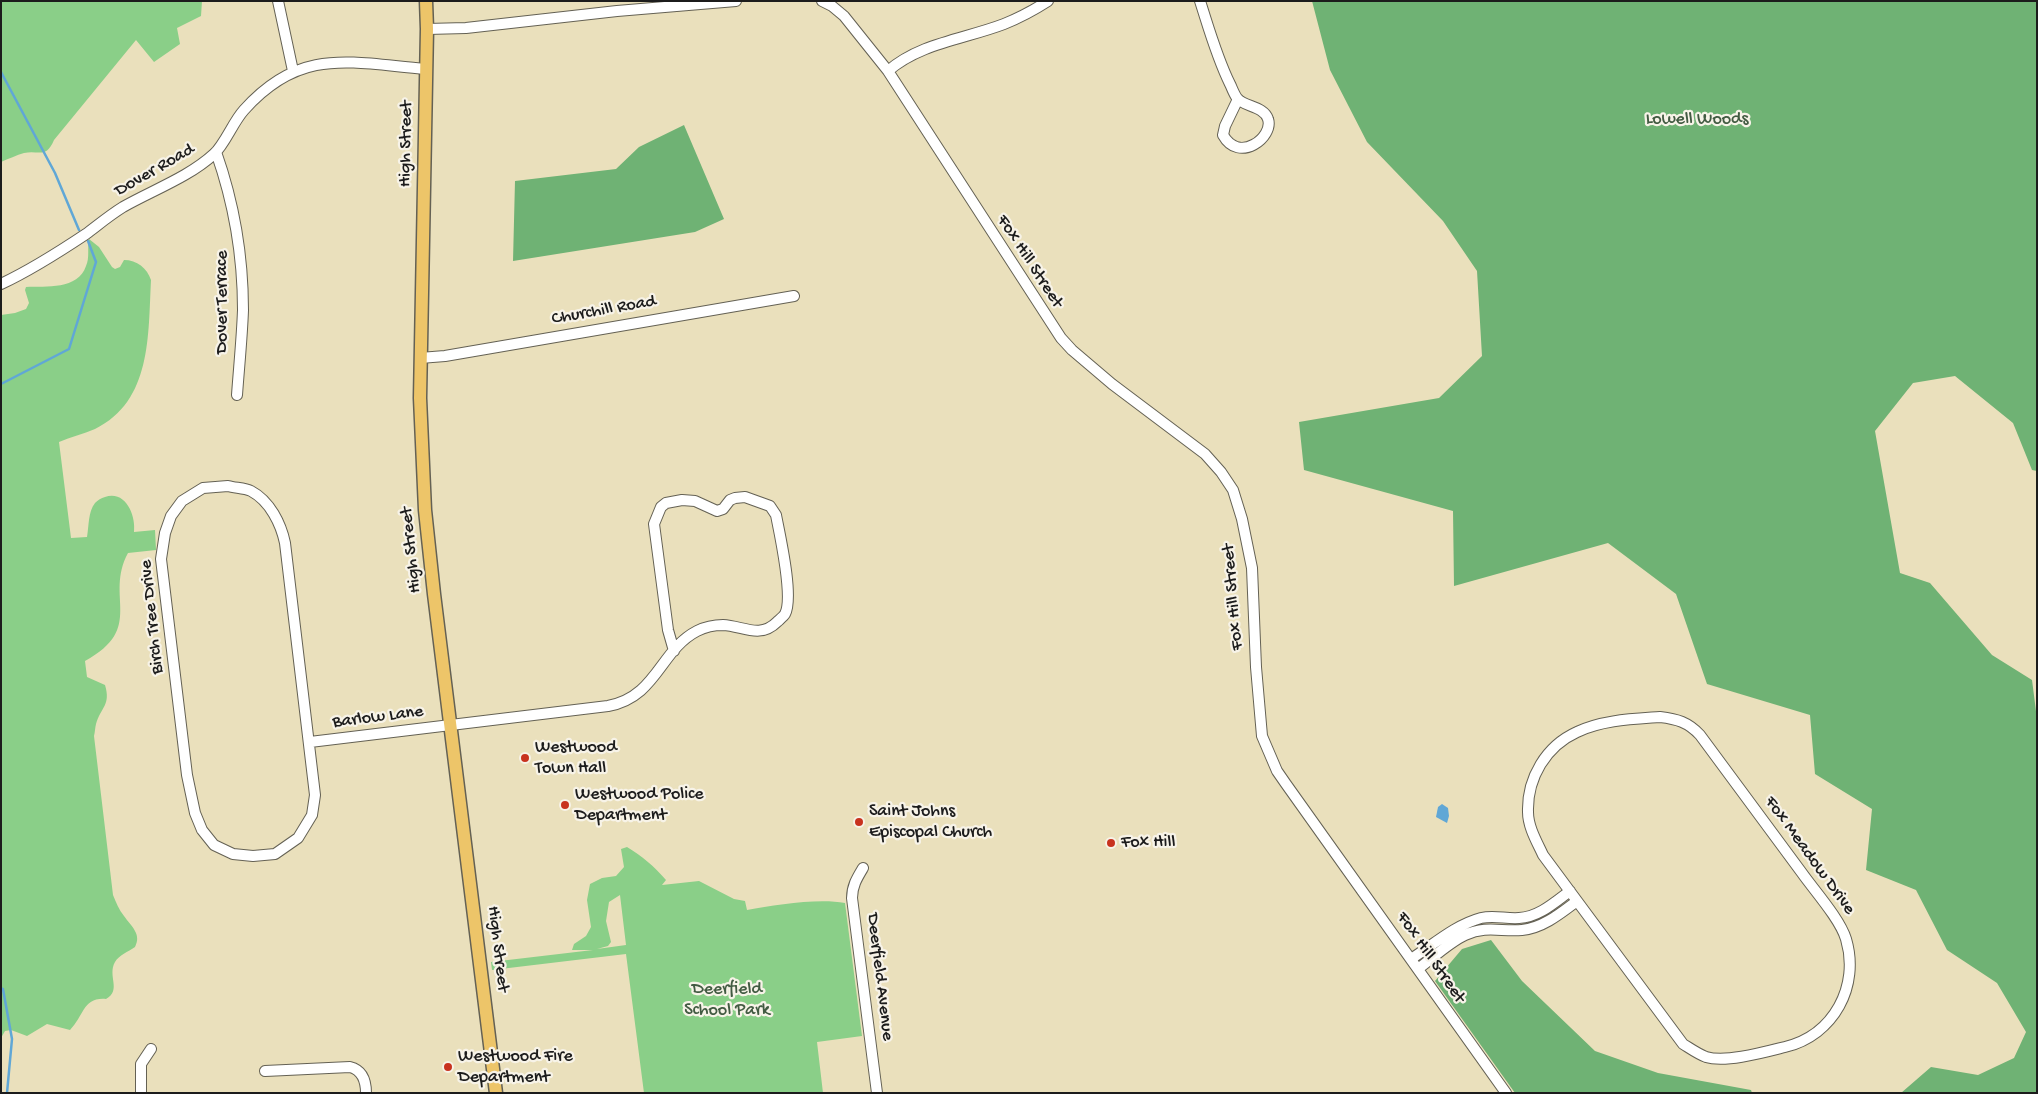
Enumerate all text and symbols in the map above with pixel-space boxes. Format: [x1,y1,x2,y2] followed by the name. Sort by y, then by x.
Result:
[395,101,419,187] street label: High Street
[1646,109,1748,131] park label: Lowell Woods
[111,140,199,202] street label: Dover Road
[991,211,1067,313] street label: Fox Hill Street
[212,250,234,354] street label: Dover Terrace
[550,291,658,331] street label: Churchill Road
[397,506,427,594] street label: High Street
[1219,543,1249,651] street label: Fox Hill Street
[136,559,170,675] street label: Birch Tree Drive
[331,702,425,734] street label: Barlow Lane
[535,737,617,780] place label: Westwood Town Hall
[519,752,531,764] marker: Westwood Town Hall
[575,784,704,826] place label: Westwood Police Department
[1759,792,1859,920] street label: Fox Meadow Drive
[559,799,571,811] marker: Westwood Police Department
[869,801,992,844] place label: Saint Johns Episcopal Church
[853,816,865,828] marker: Saint Johns Episcopal Church
[1121,832,1175,854] place label: Fox Hill
[1105,837,1117,849] marker: Fox Hill
[481,905,513,993] street label: High Street
[1391,908,1469,1008] street label: Fox Hill Street
[860,912,898,1042] street label: Deerfield Avenue
[684,979,770,1022] park label: Deerfield School Park
[458,1046,573,1088] place label: Westwood Fire Department
[442,1061,454,1073] marker: Westwood Fire Department

